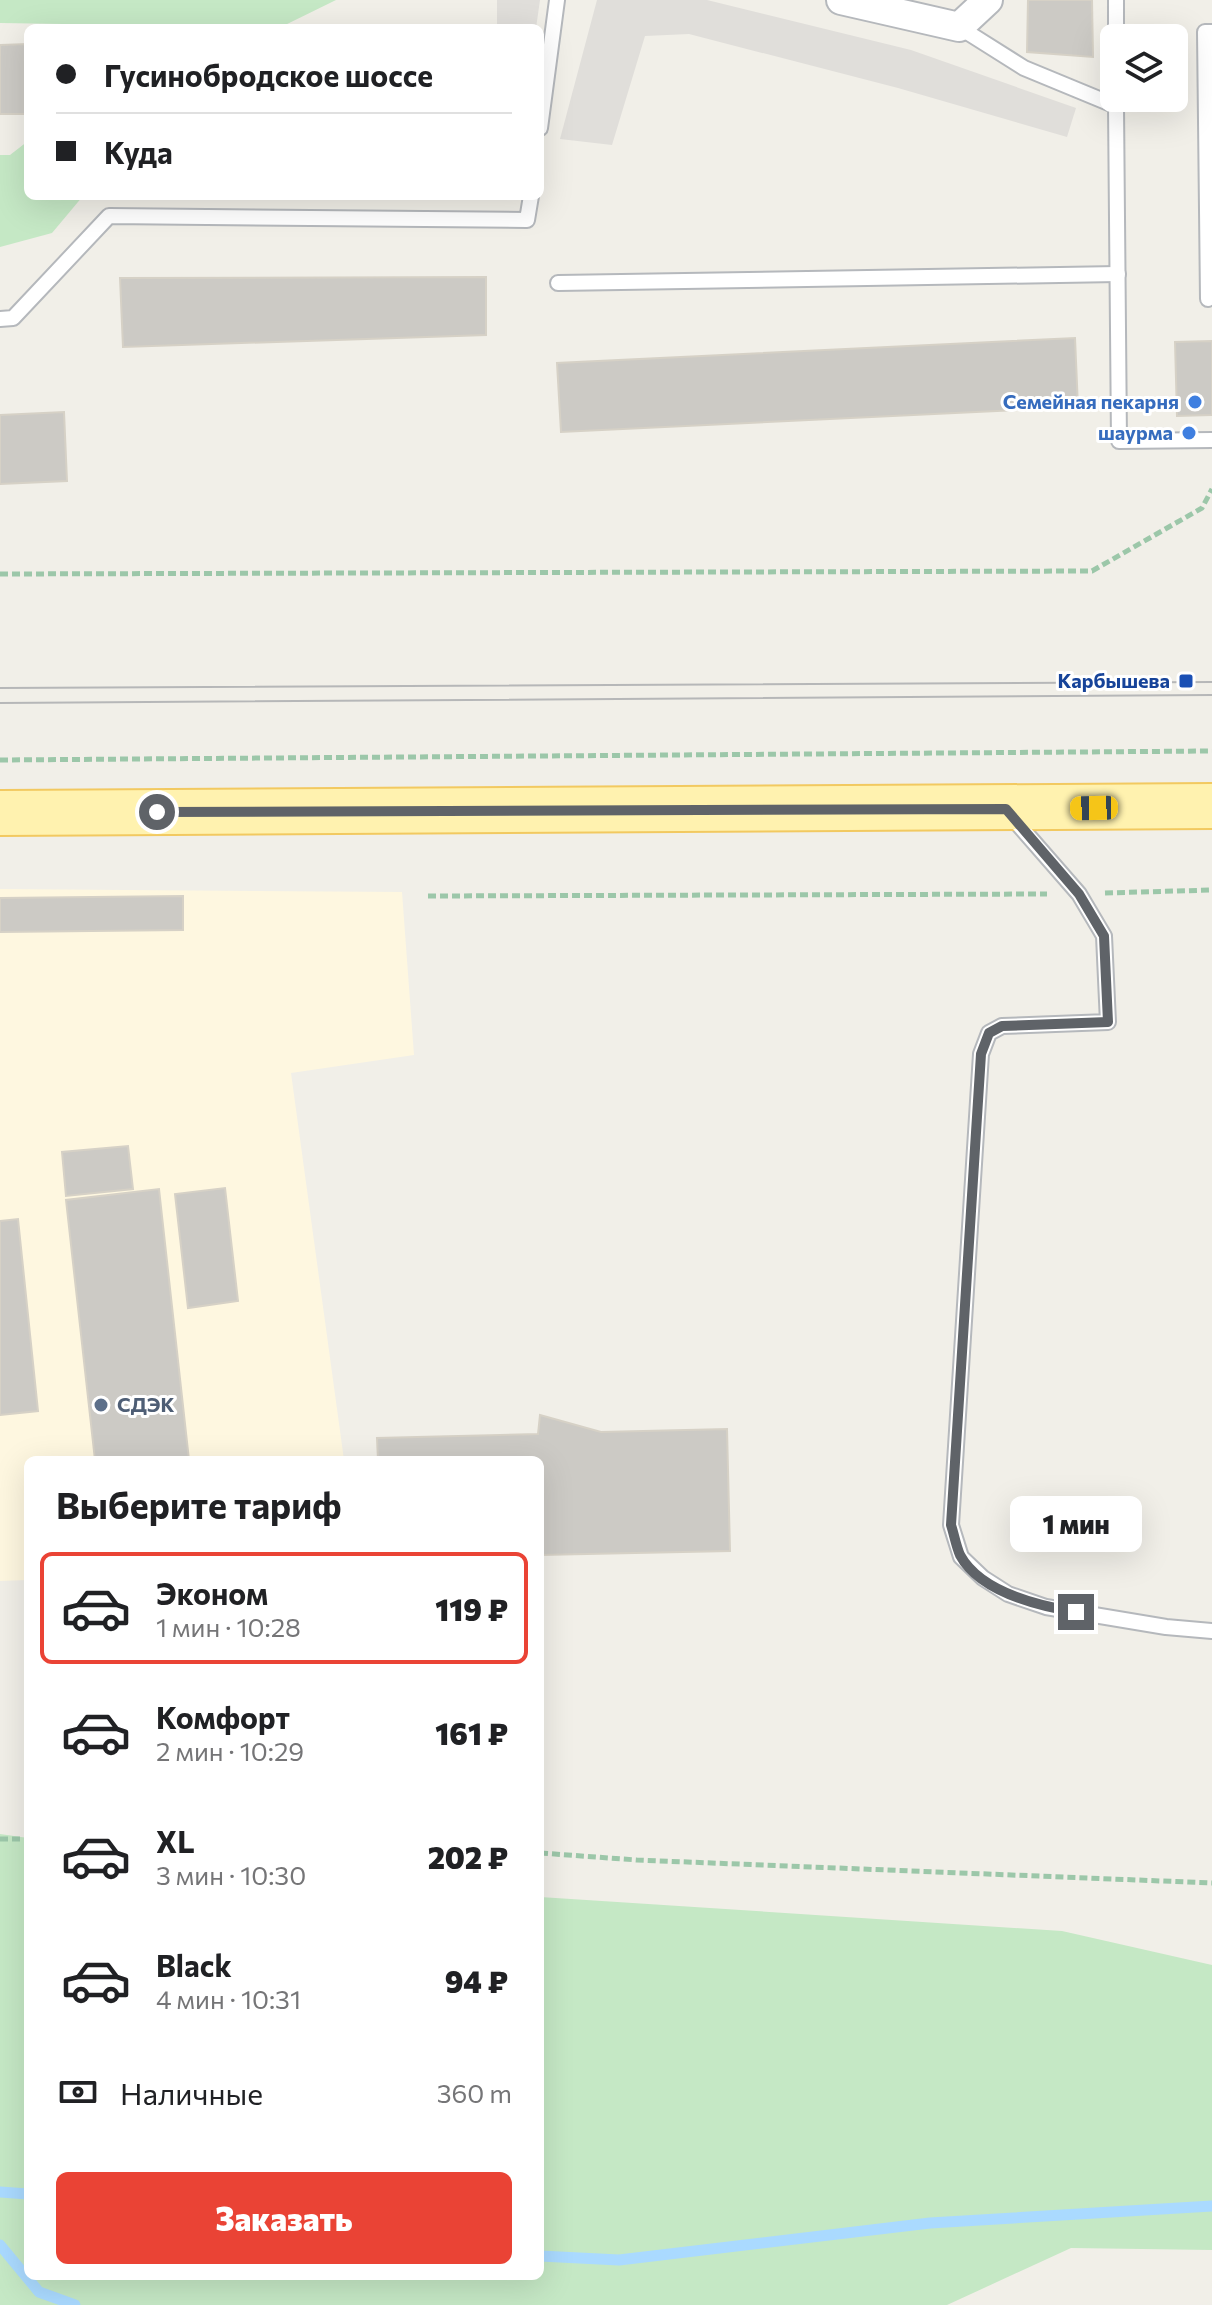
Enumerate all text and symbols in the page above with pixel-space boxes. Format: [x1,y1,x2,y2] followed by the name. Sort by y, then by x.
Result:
[1100,24,1188,112] map controls
[1100,24,1188,112] button: layers
[104,56,433,93] text: Гусинобродское шоссе
[104,133,173,170] text: Куда
[1003,389,1179,413] place label: Семейная пекарня
[1186,393,1204,411] marker: Семейная пекарня
[1098,420,1173,444] place label: шаурма
[1180,424,1198,442] marker: шаурма
[1057,668,1170,692] place label: Карбышева
[1177,672,1195,690] marker: Карбышева
[139,794,175,830] route start
[1070,796,1118,820] car
[117,1392,175,1416] place label: СДЭК
[92,1396,110,1414] marker: СДЭК
[56,1482,341,1526] text: Выберите тариф
[1010,1496,1142,1552] callout: 1 мин
[1042,1508,1110,1539] text: 1 мин
[60,1572,132,1644] icon: car
[156,1574,268,1611] text: Эконом
[435,1590,508,1627] text: 119 ₽
[1058,1594,1094,1630] route end
[156,1611,301,1642] text: 1 мин · 10:28
[60,1696,132,1768] icon: car
[156,1698,290,1735] text: Комфорт
[435,1714,508,1751] text: 161 ₽
[156,1735,304,1766] text: 2 мин · 10:29
[60,1820,132,1892] icon: car
[156,1822,195,1859] text: XL
[428,1838,508,1875] text: 202 ₽
[156,1859,306,1890] text: 3 мин · 10:30
[60,1944,132,2016] icon: car
[156,1946,232,1983] text: Black
[445,1962,508,1999] text: 94 ₽
[156,1983,301,2014] text: 4 мин · 10:31
[56,2070,100,2114] icon: cash
[120,2074,263,2111] text: Наличные
[437,2077,512,2108] text: 360 m
[56,2172,512,2264] button: Заказать

